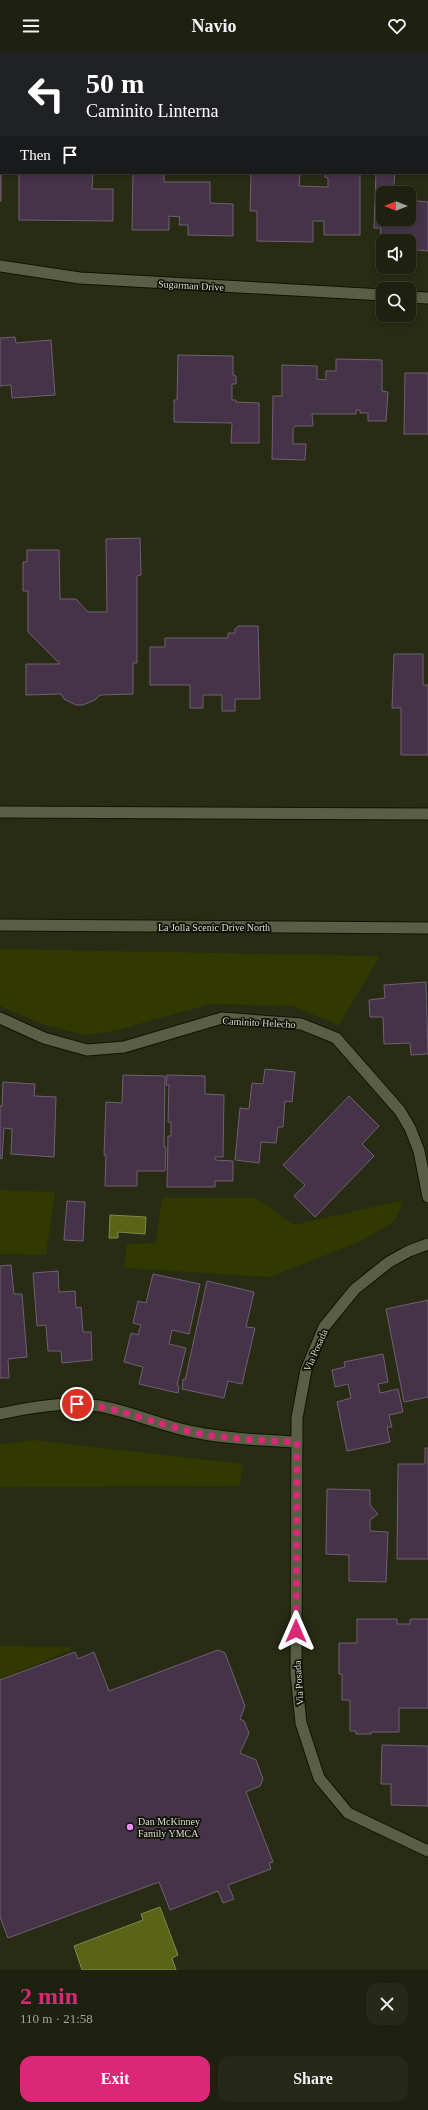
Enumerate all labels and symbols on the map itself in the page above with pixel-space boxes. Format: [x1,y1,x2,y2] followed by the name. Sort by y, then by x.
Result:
[376,186,416,226] north arrow
[158,278,225,293] street label: Sugarman Drive
[158,922,270,933] street label: La Jolla Scenic Drive North
[222,1015,296,1030] street label: Caminito Helecho
[301,1327,330,1373] street label: Via Posada
[60,1387,94,1421] pin
[275,1610,317,1652] position arrow
[291,1660,306,1706] street label: Via Posada
[138,1816,200,1839] place label: Dan McKinney Family YMCA
[125,1822,135,1832] marker: Dan McKinney Family YMCA

